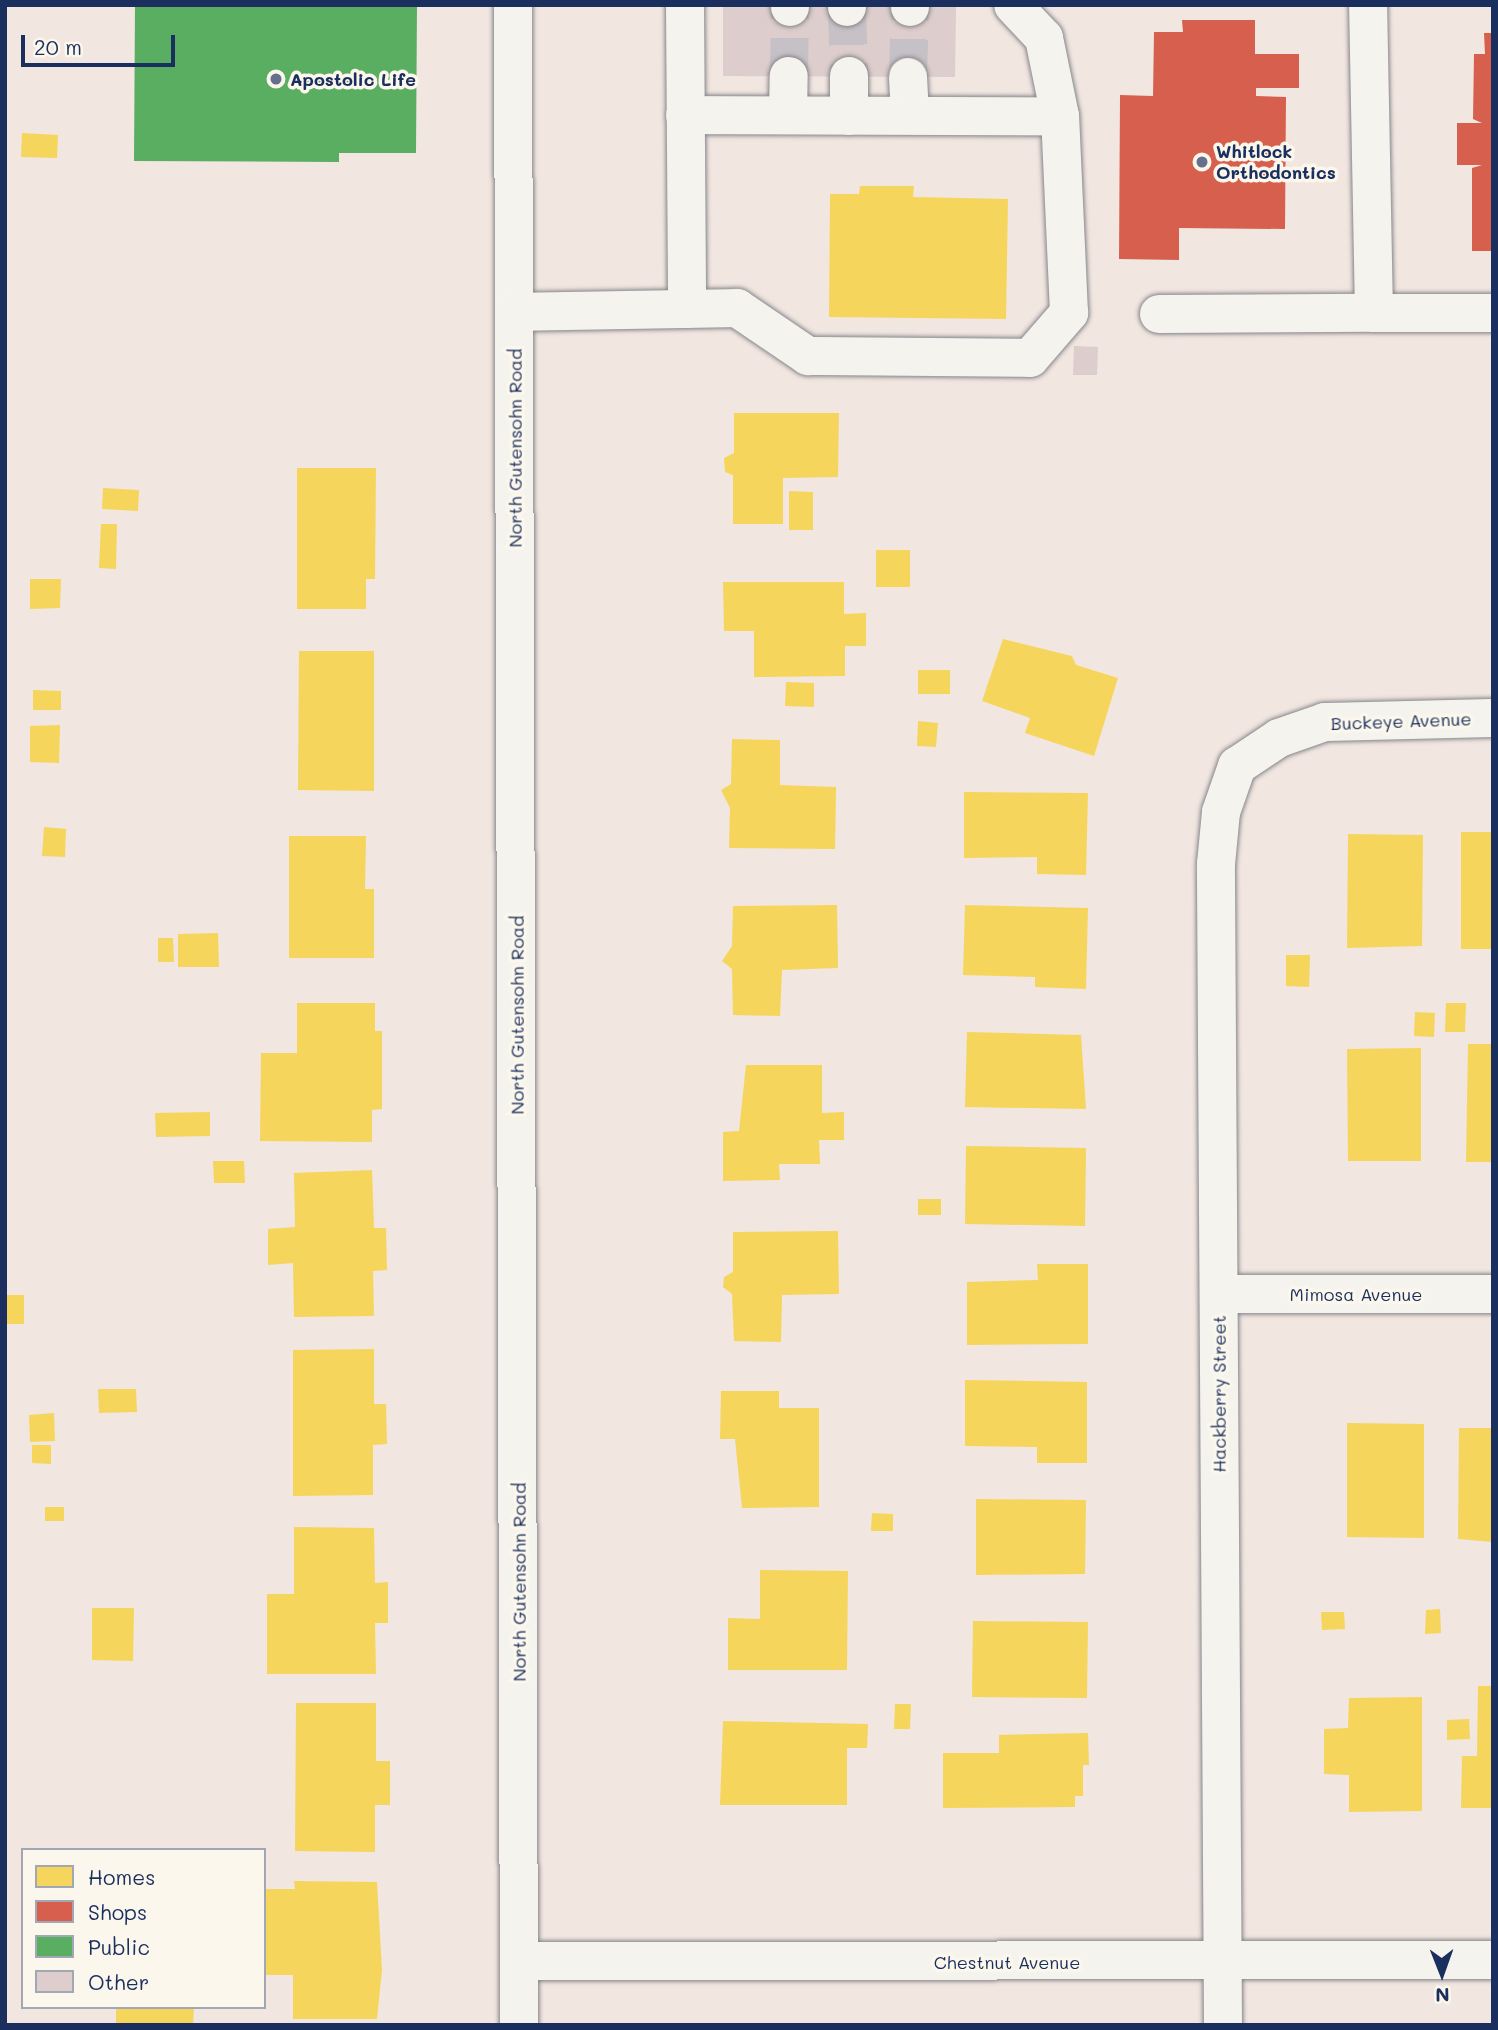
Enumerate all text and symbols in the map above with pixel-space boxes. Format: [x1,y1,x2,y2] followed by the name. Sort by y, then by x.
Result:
[24,21,178,65] scale bar
[34,33,82,60] text: 20 m
[290,68,416,90] place label: Apostolic Life
[268,71,284,87] marker: Apostolic Life
[1216,141,1336,184] place label: Whitlock Orthodontics
[1194,154,1210,170] marker: Whitlock Orthodontics
[504,348,526,548] street label: North Gutensohn Road
[1330,708,1472,734] street label: Buckeye Avenue
[506,915,528,1115] street label: North Gutensohn Road
[1290,1283,1422,1305] street label: Mimosa Avenue
[1208,1315,1230,1473] street label: Hackberry Street
[508,1482,530,1682] street label: North Gutensohn Road
[21,1848,266,2009] legend
[88,1863,155,1890] text: Homes
[88,1898,147,1925] text: Shops
[88,1933,150,1960] text: Public
[1407,1939,1477,2009] north arrow
[934,1951,1080,1973] street label: Chestnut Avenue
[88,1968,149,1995] text: Other
[1435,1983,1450,2008] text: N

